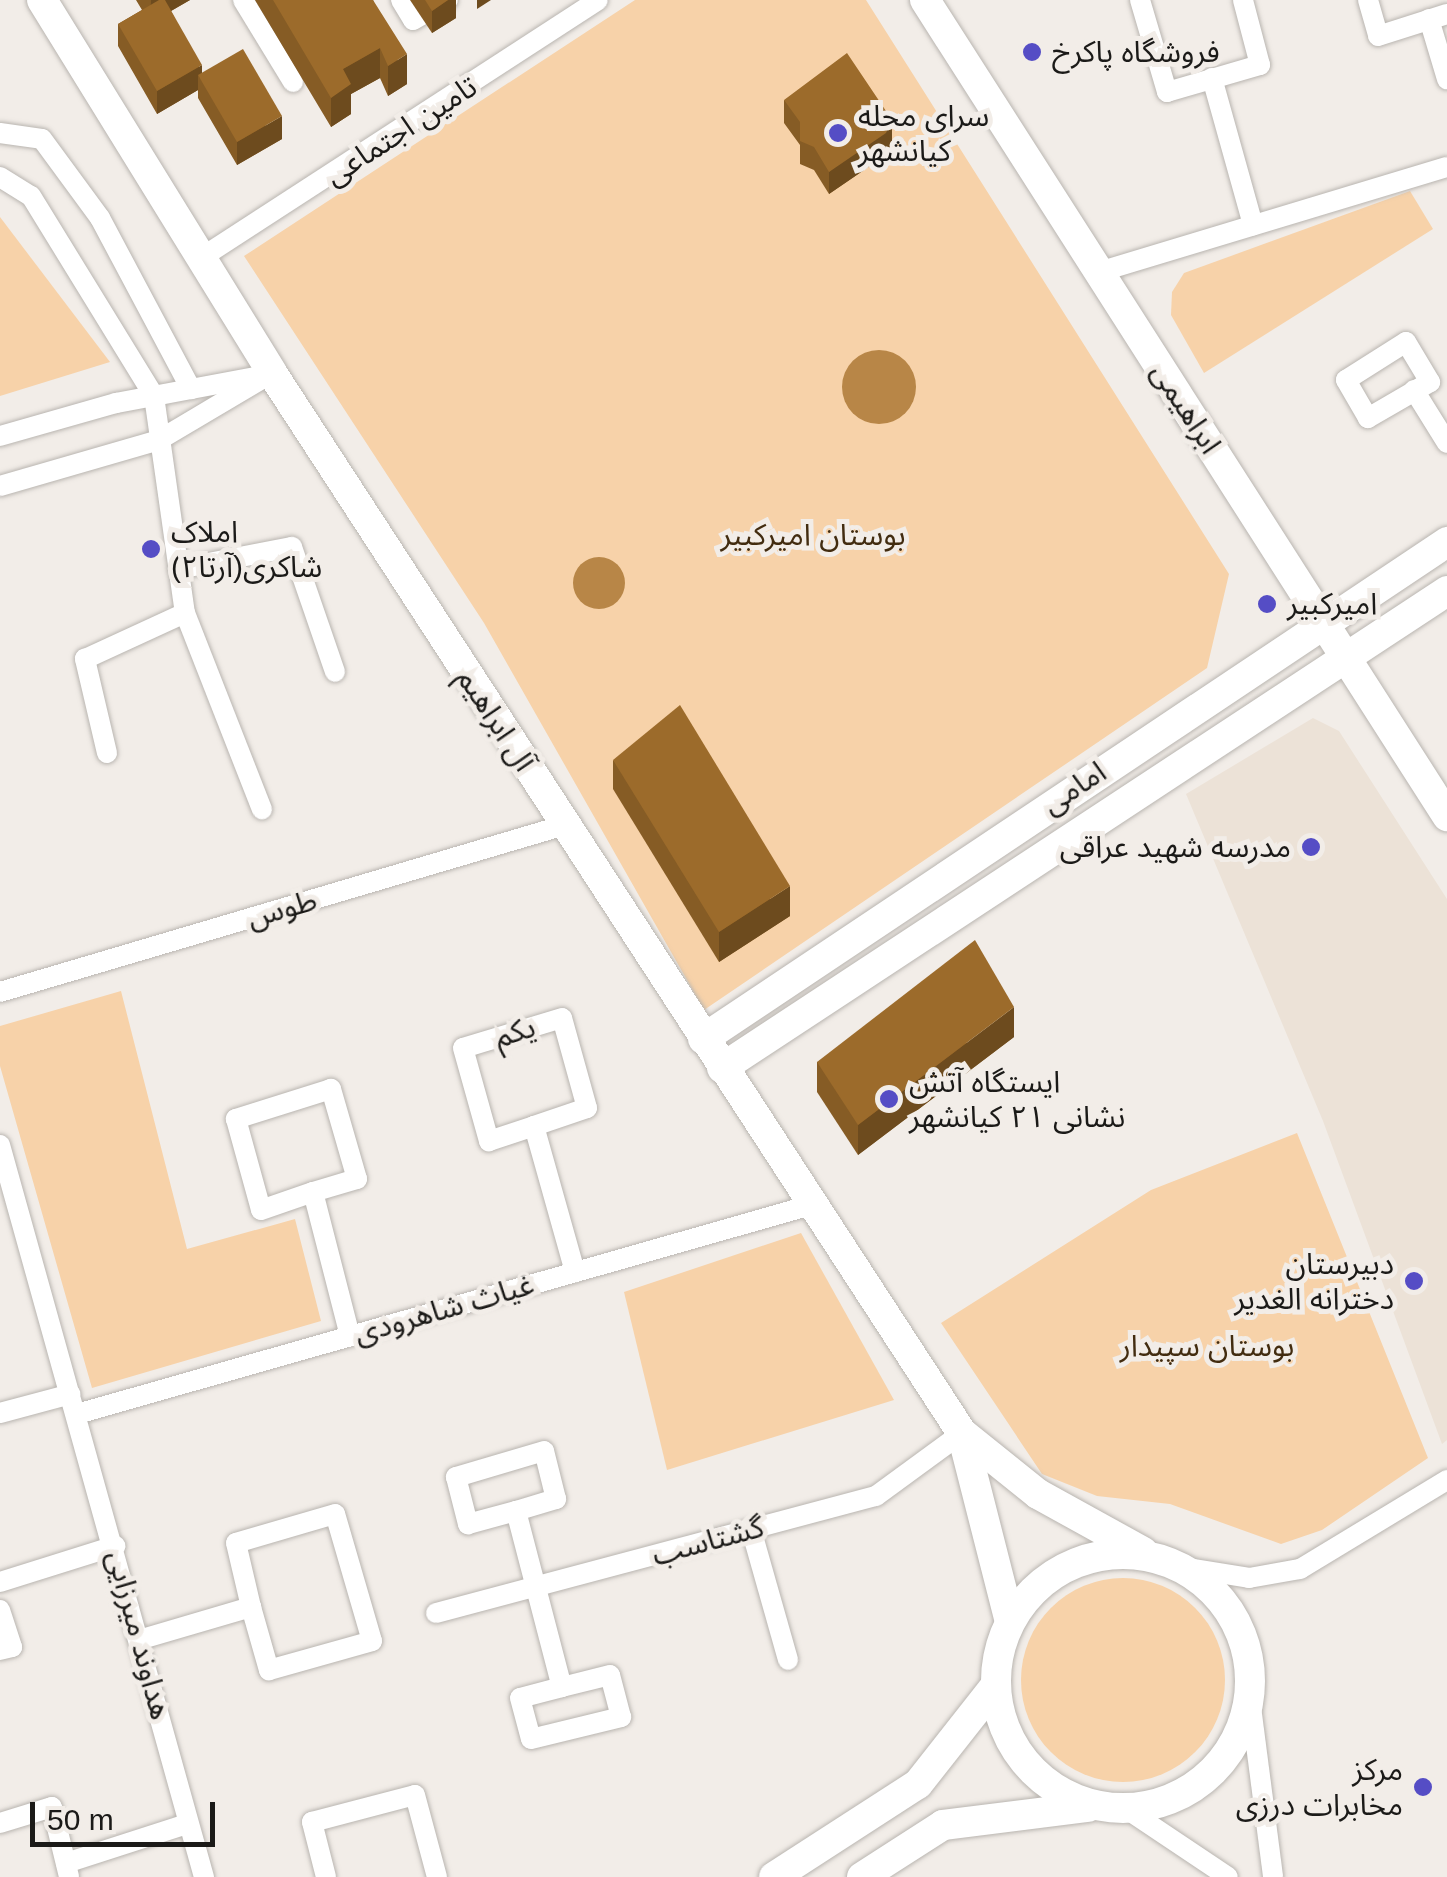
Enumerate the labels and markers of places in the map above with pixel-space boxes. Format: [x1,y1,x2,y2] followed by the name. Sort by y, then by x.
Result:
[1052,34,1220,70] place label: فروشگاه پاکرخ
[1021,41,1043,63] marker: فروشگاه پاکرخ
[858,98,989,168] place label: سرای محله کیانشهر
[827,122,849,144] marker: سرای محله کیانشهر
[171,514,322,584] place label: املاک شاکری(آرتا۲)
[140,538,162,560] marker: املاک شاکری(آرتا۲)
[1287,586,1377,622] place label: امیرکبیر
[1256,593,1278,615] marker: امیرکبیر
[1060,829,1291,865] place label: مدرسه شهید عراقی
[1300,836,1322,858] marker: مدرسه شهید عراقی
[909,1064,1125,1134] place label: ایستگاه آتش نشانی ۲۱ کیانشهر
[878,1088,900,1110] marker: ایستگاه آتش نشانی ۲۱ کیانشهر
[1234,1246,1394,1316] place label: دبیرستان دخترانه الغدیر
[1403,1270,1425,1292] marker: دبیرستان دخترانه الغدیر
[1236,1752,1403,1822] place label: مرکز مخابرات درزی
[1412,1776,1434,1798] marker: مرکز مخابرات درزی

